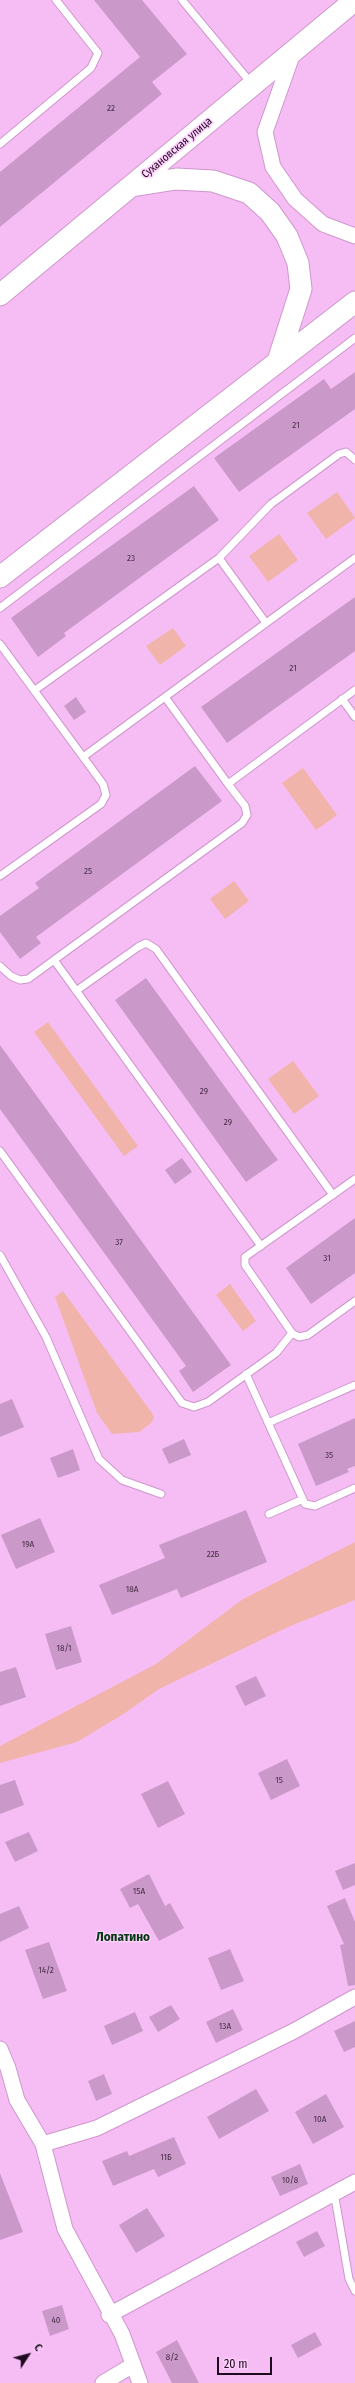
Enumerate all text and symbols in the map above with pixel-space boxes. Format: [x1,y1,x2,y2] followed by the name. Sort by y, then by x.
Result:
[107,103,115,113] house number: 22
[139,115,215,181] street label: Сухановская улица
[292,420,300,430] house number: 21
[127,553,135,563] house number: 23
[289,663,297,673] house number: 21
[84,866,92,876] house number: 25
[200,1086,208,1096] house number: 29
[224,1117,232,1127] house number: 29
[115,1237,123,1247] house number: 37
[323,1253,331,1263] house number: 31
[325,1450,333,1460] house number: 35
[22,1539,34,1549] house number: 19А
[207,1549,219,1559] house number: 22Б
[126,1584,138,1594] house number: 18А
[56,1643,72,1653] house number: 18/1
[275,1775,283,1785] house number: 15
[133,1886,145,1896] house number: 15А
[96,1929,150,1945] district label: Лопатино
[38,1965,54,1975] house number: 14/2
[219,2021,231,2031] house number: 13А
[314,2114,326,2124] house number: 10А
[160,2152,172,2162] house number: 11Б
[282,2175,298,2185] house number: 10/8
[51,2315,61,2325] house number: 40
[8,2335,48,2375] north arrow
[31,2341,45,2354] text: С
[219,2349,274,2375] scale bar
[166,2352,178,2362] house number: 8/2
[224,2357,248,2371] text: 20 m

